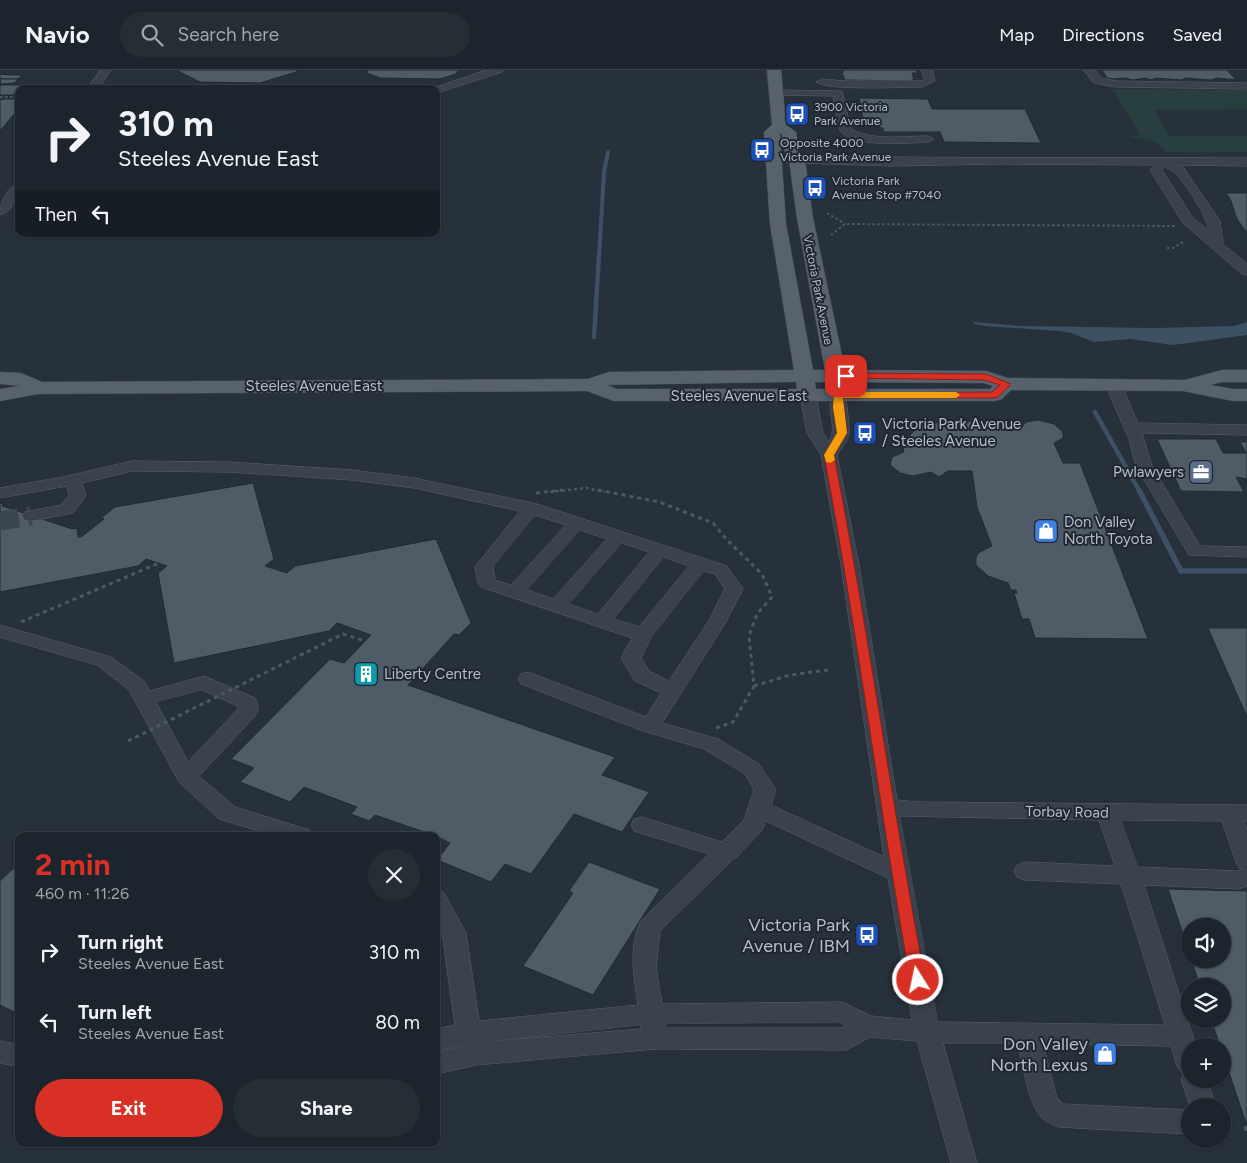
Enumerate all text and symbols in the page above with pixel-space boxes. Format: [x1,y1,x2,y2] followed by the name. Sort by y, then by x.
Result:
[120,12,470,57] search box
[25,20,90,49] text: Navio
[138,21,166,49] icon: search
[178,23,279,46] text: Search here
[999,24,1034,46] text: Map
[1062,24,1144,46] text: Directions
[1172,24,1222,46] text: Saved
[814,100,888,128] place label: 3900 Victoria Park Avenue
[784,101,810,127] bus stop icon: 3900 Victoria Park Avenue
[118,103,214,145] text: 310 m
[35,105,100,170] icon: right
[780,136,892,164] place label: Opposite 4000 Victoria Park Avenue
[749,137,775,163] bus stop icon: Opposite 4000 Victoria Park Avenue
[118,145,319,172] text: Steeles Avenue East
[832,174,942,202] place label: Victoria Park Avenue Stop #7040
[802,175,828,201] bus stop icon: Victoria Park Avenue Stop #7040
[87,200,115,228] icon: left
[35,203,77,226] text: Then
[801,234,836,346] street label: Victoria Park Avenue
[825,355,867,397] pin
[832,362,860,390] icon: arrive
[245,377,383,395] street label: Steeles Avenue East
[670,387,808,405] street label: Steeles Avenue East
[882,415,1021,450] place label: Victoria Park Avenue / Steeles Avenue
[852,420,878,446] bus stop icon: Victoria Park Avenue / Steeles Avenue
[1188,459,1214,485] office icon: Pwlawyers
[1113,463,1184,481] place label: Pwlawyers
[1064,513,1153,548] place label: Don Valley North Toyota
[1033,518,1059,544] shop icon: Don Valley North Toyota
[353,661,379,687] building icon: Liberty Centre
[384,665,481,683] place label: Liberty Centre
[1025,802,1109,822] street label: Torbay Road
[35,846,111,883] text: 2 min
[368,849,420,901] button: close
[35,884,129,903] text: 460 m · 11:26
[742,914,850,957] place label: Victoria Park Avenue / IBM
[1181,918,1231,1148] map controls
[1181,918,1231,968] button: sound
[854,922,880,948] bus stop icon: Victoria Park Avenue / IBM
[78,931,164,954] text: Turn right
[35,938,63,966] icon: right
[369,941,420,964] text: 310 m
[891,953,943,1005] position arrow
[78,954,224,973] text: Steeles Avenue East
[1181,978,1231,1028] button: layers
[78,1001,152,1024] text: Turn left
[35,1008,63,1036] icon: left
[375,1011,420,1034] text: 80 m
[78,1024,224,1043] text: Steeles Avenue East
[990,1033,1089,1076] place label: Don Valley North Lexus
[1181,1038,1231,1088] button: +
[1092,1041,1118,1067] shop icon: Don Valley North Lexus
[35,1079,223,1137] button: Exit
[233,1079,420,1137] button: Share
[1181,1098,1231,1148] button: −

